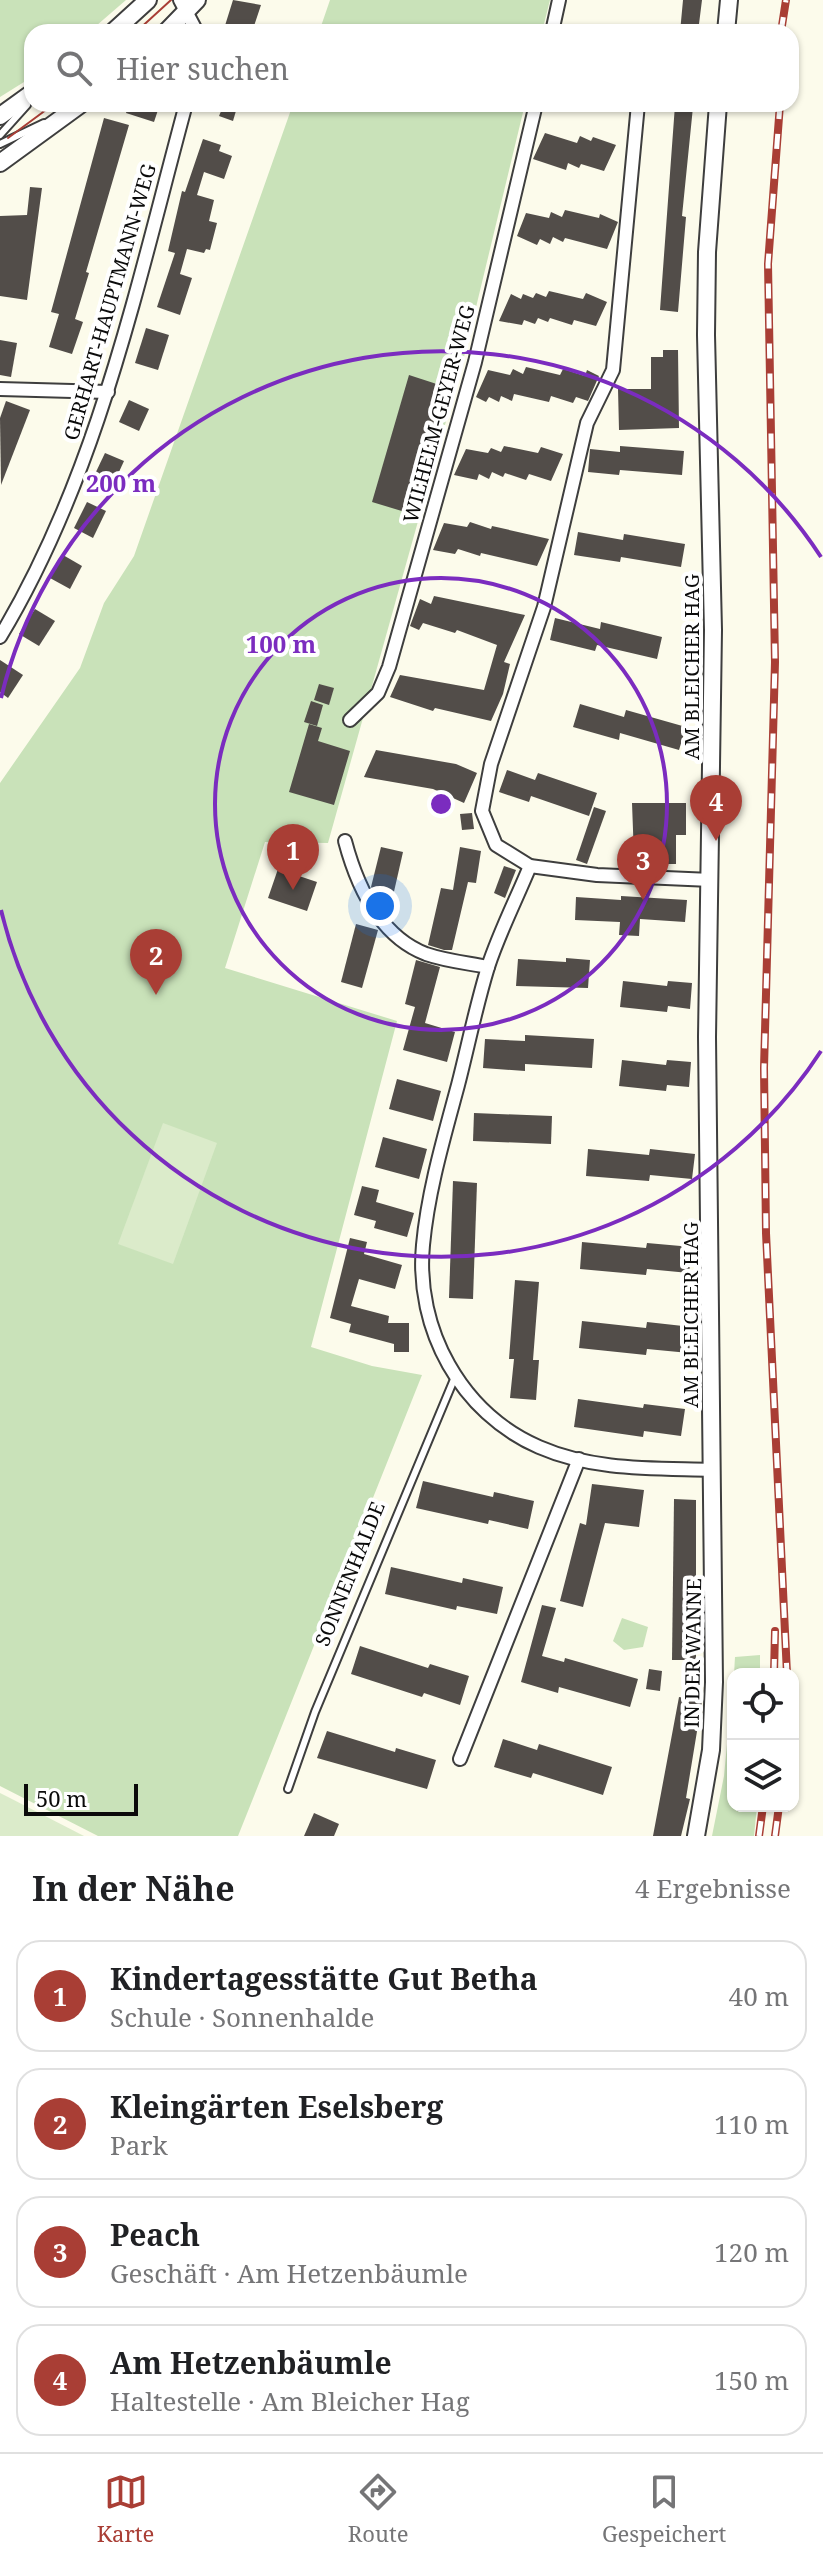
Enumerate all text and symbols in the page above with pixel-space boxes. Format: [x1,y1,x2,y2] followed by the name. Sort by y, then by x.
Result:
[24,24,799,112] search box
[52,46,96,90] icon: search
[116,48,289,89] text: Hier suchen
[57,160,162,443] street label: GERHART-HAUPTMANN-WEG
[396,302,481,526] street label: WILHELM-GEYER-WEG
[86,466,157,499] text: 200 m
[678,574,705,760] street label: AM BLEICHER HAG
[246,627,317,660] text: 100 m
[690,775,742,841] pin: 4
[427,790,455,818] centre of rings
[267,824,319,890] pin: 1
[617,834,669,900] pin: 3
[360,886,400,926] your location
[130,929,182,995] pin: 2
[677,1222,704,1408] street label: AM BLEICHER HAG
[308,1498,391,1650] street label: SONNENHALDE
[678,1578,707,1728] street label: IN DER WANNE
[727,1668,799,1812] map controls
[727,1668,799,1740] button: locate
[727,1740,799,1812] button: layers
[24,1780,138,1816] scale bar
[36,1783,87,1813] text: 50 m
[32,1865,235,1911] text: In der Nähe
[635,1870,791,1906] text: 4 Ergebnisse
[110,1958,538,1999] text: Kindertagesstätte Gut Betha
[53,1978,67,2014] text: 1
[729,1978,789,2014] text: 40 m
[110,1999,374,2035] text: Schule · Sonnenhalde
[110,2086,443,2127] text: Kleingärten Eselsberg
[53,2106,67,2142] text: 2
[714,2106,789,2142] text: 110 m
[110,2127,168,2163] text: Park
[110,2214,200,2255] text: Peach
[53,2234,67,2270] text: 3
[714,2234,789,2270] text: 120 m
[110,2255,468,2291] text: Geschäft · Am Hetzenbäumle
[110,2342,392,2383] text: Am Hetzenbäumle
[53,2362,67,2398] text: 4
[714,2362,789,2398] text: 150 m
[110,2383,470,2419] text: Haltestelle · Am Bleicher Hag
[97,2470,154,2548] tab: Karte
[348,2470,408,2548] tab: Route
[602,2470,726,2548] tab: Gespeichert

